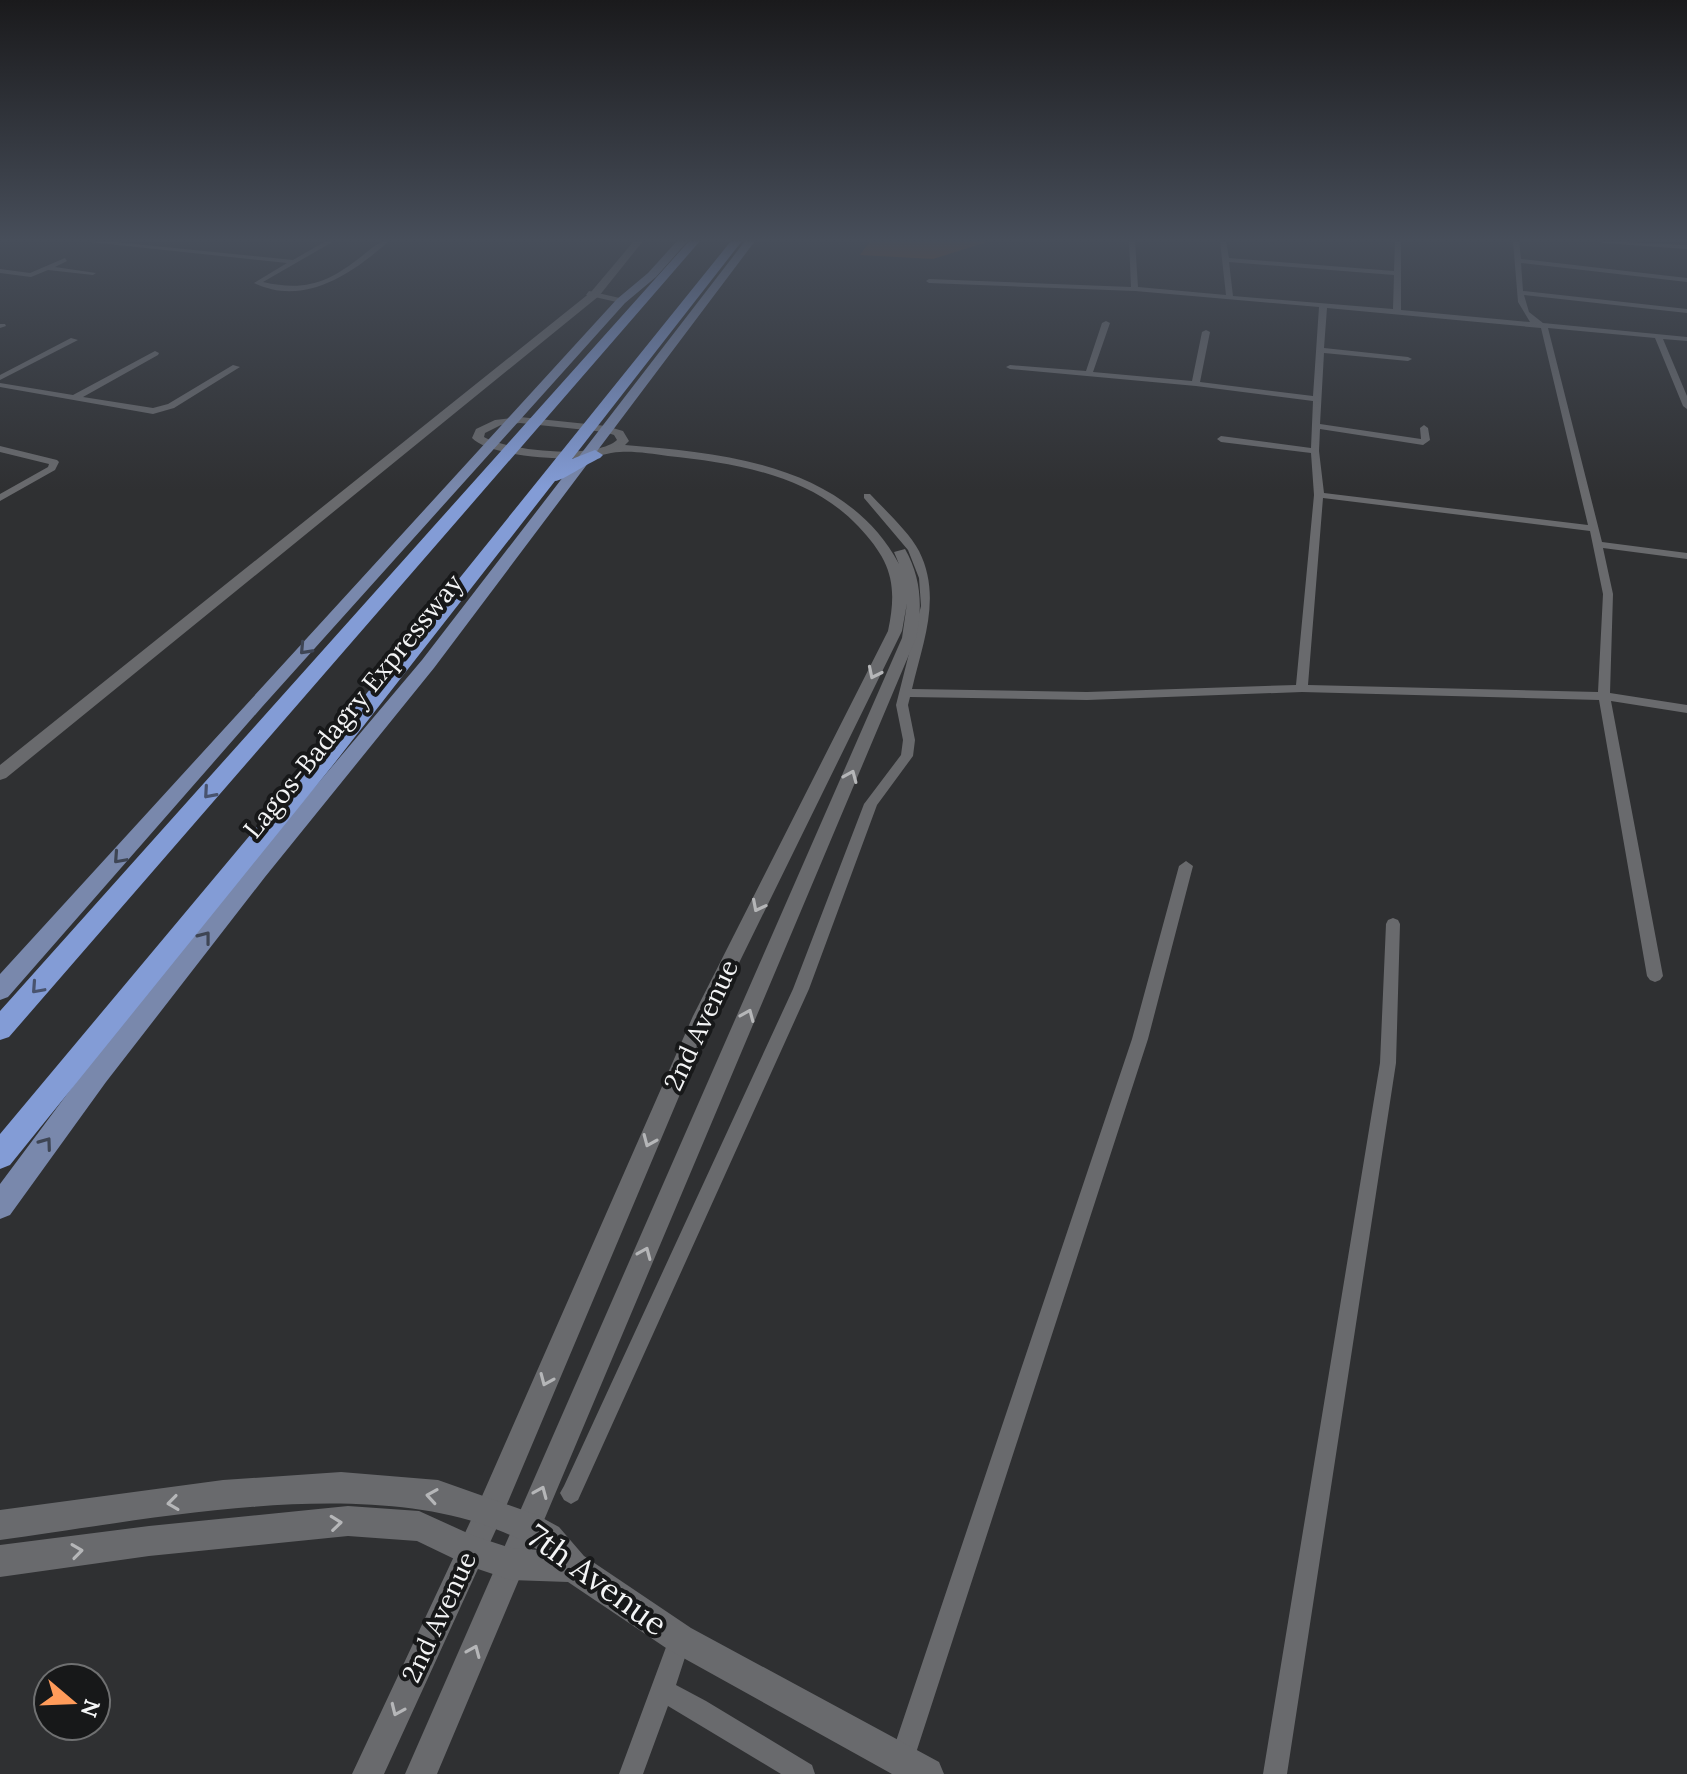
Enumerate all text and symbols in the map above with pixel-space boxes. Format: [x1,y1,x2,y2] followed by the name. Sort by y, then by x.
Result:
[236,567,469,844] street label: Lagos-Badagry Expressway
[299,640,314,654] one-way arrow
[868,665,884,679] one-way arrow
[842,770,858,785] one-way arrow
[204,783,219,798] one-way arrow
[114,849,129,864] one-way arrow
[753,897,768,912] one-way arrow
[195,932,210,946] one-way arrow
[656,954,745,1095] street label: 2nd Avenue
[32,978,47,993] one-way arrow
[738,1009,754,1023] one-way arrow
[642,1133,658,1148] one-way arrow
[36,1137,51,1152] one-way arrow
[635,1247,651,1262] one-way arrow
[540,1372,556,1386] one-way arrow
[532,1486,548,1500] one-way arrow
[425,1488,439,1505] one-way arrow
[167,1494,180,1511] one-way arrow
[330,1514,343,1531] one-way arrow
[519,1515,675,1644] street label: 7th Avenue
[70,1543,84,1560] one-way arrow
[394,1546,483,1687] street label: 2nd Avenue
[465,1645,481,1659] one-way arrow
[32,1662,112,1742] north arrow
[75,1696,107,1721] text: N
[391,1702,407,1716] one-way arrow

